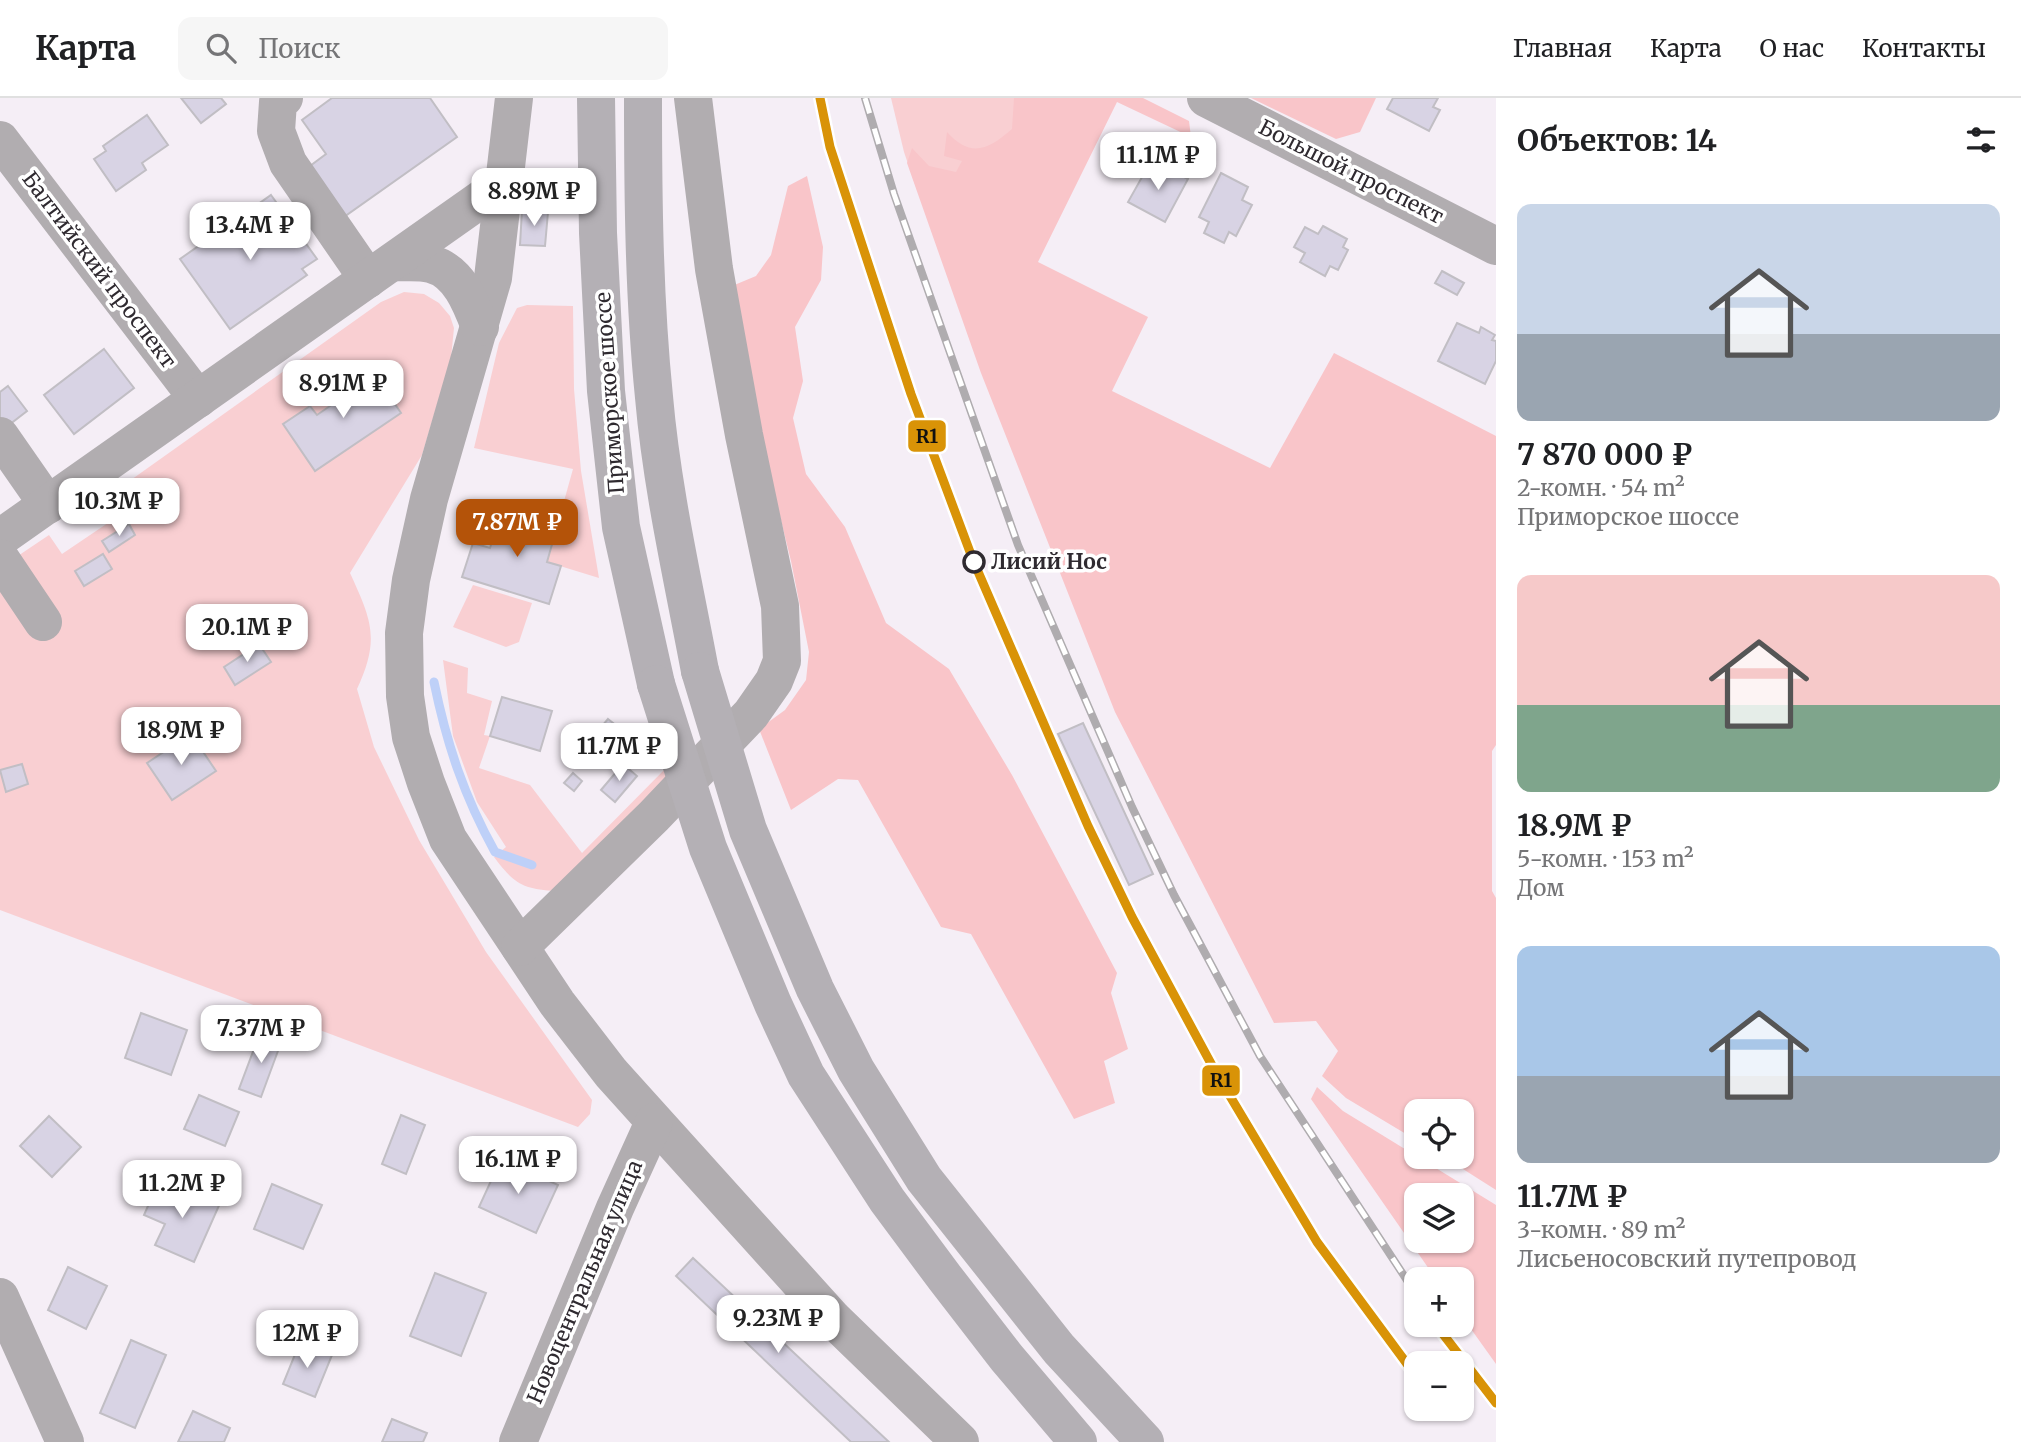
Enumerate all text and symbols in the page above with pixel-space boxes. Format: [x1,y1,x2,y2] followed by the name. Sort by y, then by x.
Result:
[178,17,668,80] search box
[35,28,136,69] text: Карта
[202,29,240,67] icon: search
[258,32,341,65] text: Поиск
[1513,33,1612,64] text: Главная
[1650,33,1722,64] text: Карта
[1760,33,1824,64] text: О нас
[1862,33,1986,64] text: Контакты
[1254,113,1448,230] street label: Большой проспект
[1517,121,1717,159] text: Объектов: 14
[1962,121,2000,159] icon: filters
[1093,132,1223,192] pin: 11.1M ₽
[1116,140,1200,169] text: 11.1M ₽
[17,166,182,374] street label: Балтийский проспект
[469,169,599,228] pin: 8.89M ₽
[487,176,581,205] text: 8.89M ₽
[185,202,315,262] pin: 13.4M ₽
[206,210,294,239] text: 13.4M ₽
[1696,250,1822,376] icon: home
[589,291,630,495] street label: Приморское шоссе
[278,360,408,420] pin: 8.91M ₽
[299,368,387,397] text: 8.91M ₽
[907,419,947,453] line badge: R1
[916,424,938,448] text: R1
[1517,435,1692,473] text: 7 870 000 ₽
[1517,473,1685,502] text: 2-комн. · 54 m²
[54,478,184,538] pin: 10.3M ₽
[75,486,163,515] text: 10.3M ₽
[452,500,582,559] pin: 7.87M ₽
[1517,502,1739,531] text: Приморское шоссе
[472,507,562,536] text: 7.87M ₽
[991,548,1107,575] place label: Лисий Нос
[963,551,985,573] marker: Лисий Нос
[182,604,312,664] pin: 20.1M ₽
[202,612,292,641] text: 20.1M ₽
[1696,621,1822,747] icon: home
[116,708,246,767] pin: 18.9M ₽
[137,715,225,744] text: 18.9M ₽
[554,724,684,783] pin: 11.7M ₽
[577,731,661,760] text: 11.7M ₽
[1517,806,1632,844] text: 18.9M ₽
[1517,844,1694,873] text: 5-комн. · 153 m²
[1517,873,1565,902] text: Дом
[1696,992,1822,1118] icon: home
[196,1006,326,1065] pin: 7.37M ₽
[217,1013,305,1042] text: 7.37M ₽
[1201,1064,1241,1097] line badge: R1
[1210,1068,1232,1092] text: R1
[1404,1099,1474,1421] map controls
[1404,1099,1474,1169] button: locate
[453,1136,583,1196] pin: 16.1M ₽
[475,1144,561,1173] text: 16.1M ₽
[521,1156,648,1408] street label: Новоцентральная улица
[117,1160,247,1220] pin: 11.2M ₽
[139,1168,225,1197] text: 11.2M ₽
[1517,1177,1627,1215] text: 11.7M ₽
[1404,1183,1474,1253] button: layers
[1517,1215,1685,1244] text: 3-комн. · 89 m²
[1517,1244,1857,1273] text: Лисьеносовский путепровод
[1404,1267,1474,1337] button: +
[713,1296,843,1355] pin: 9.23M ₽
[733,1303,823,1332] text: 9.23M ₽
[258,1310,356,1370] pin: 12M ₽
[272,1318,342,1347] text: 12M ₽
[1404,1351,1474,1421] button: −

